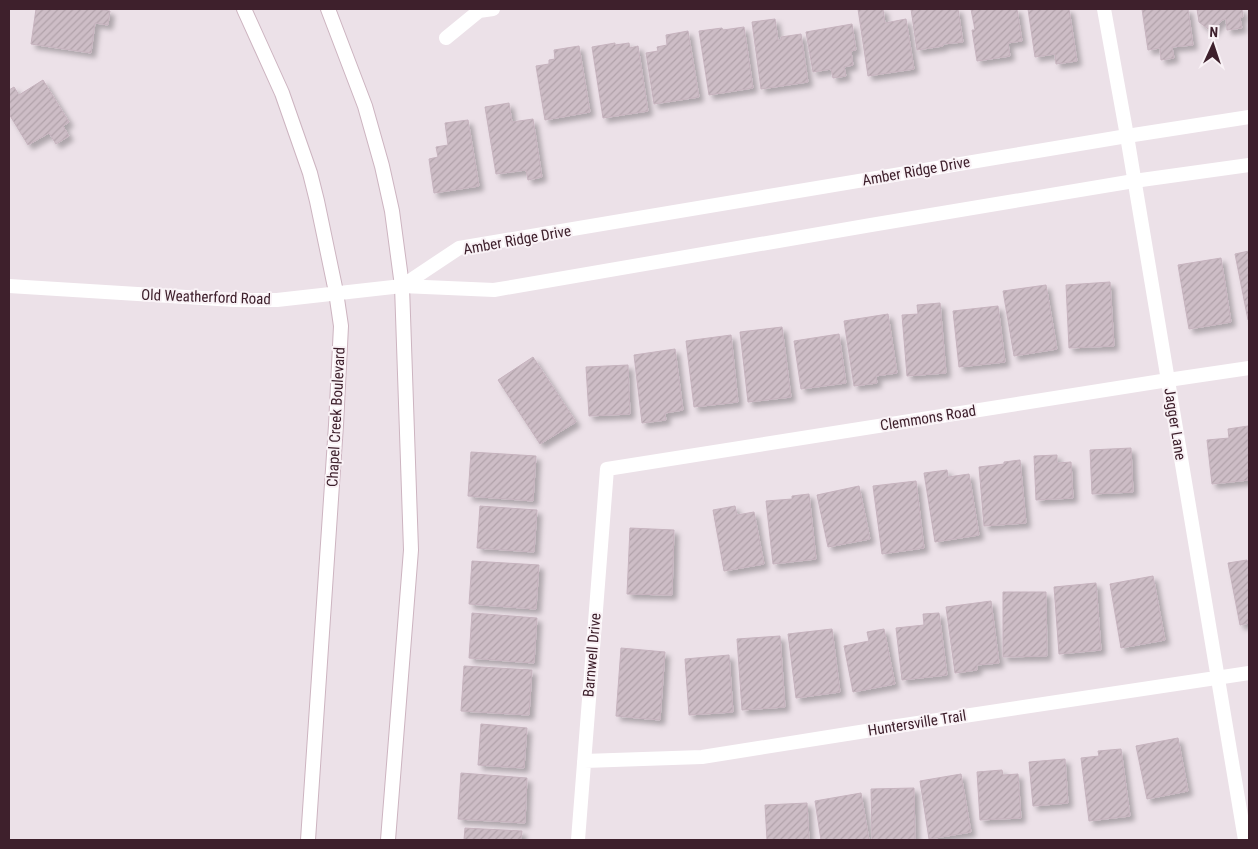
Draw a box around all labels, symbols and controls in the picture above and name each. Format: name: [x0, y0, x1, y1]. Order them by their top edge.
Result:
north arrow: [1188, 20, 1238, 70]
text: N: [1209, 24, 1218, 40]
street label: Amber Ridge Drive: [861, 153, 971, 189]
street label: Amber Ridge Drive: [462, 222, 572, 258]
street label: Old Weatherford Road: [141, 286, 271, 308]
street label: Chapel Creek Boulevard: [323, 347, 349, 487]
street label: Jagger Lane: [1160, 387, 1190, 461]
street label: Clemmons Road: [879, 402, 977, 434]
street label: Barnwell Drive: [579, 612, 605, 698]
street label: Huntersville Trail: [867, 706, 967, 740]

